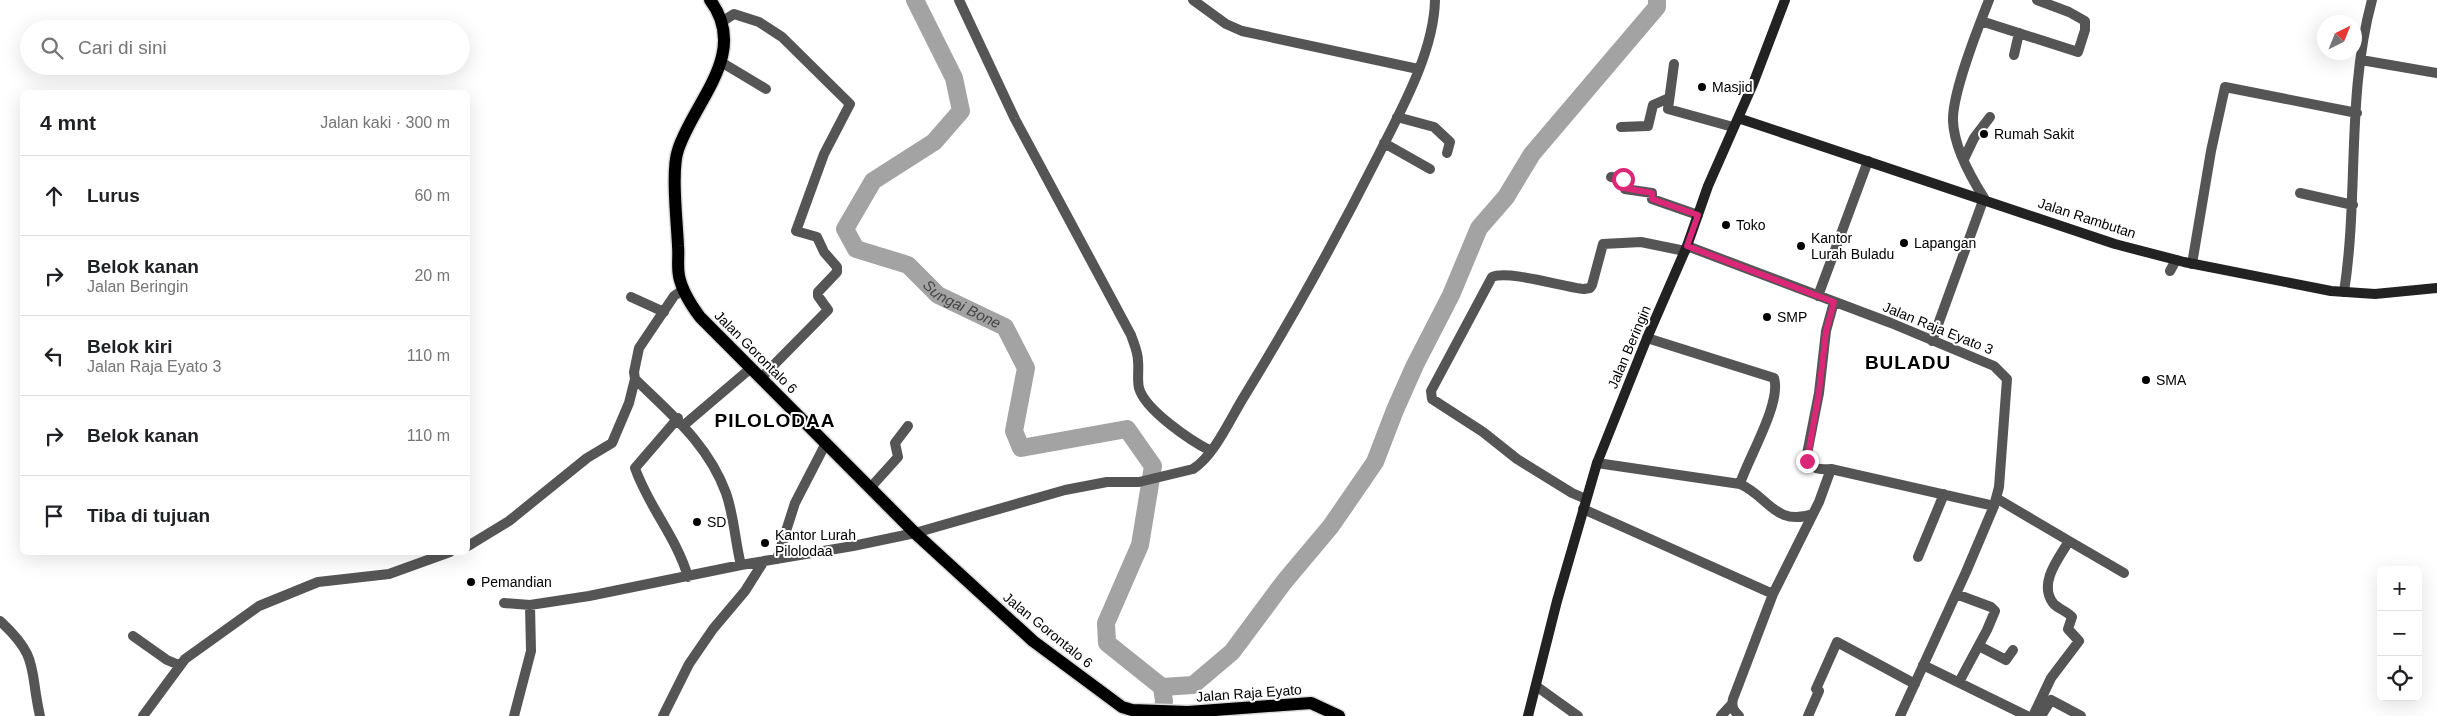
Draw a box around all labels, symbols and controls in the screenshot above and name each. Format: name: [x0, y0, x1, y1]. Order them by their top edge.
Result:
north arrow: [2317, 15, 2362, 60]
search box: [20, 20, 470, 75]
icon: search: [38, 34, 66, 62]
text: Cari di sini: [78, 37, 167, 58]
place label: Masjid: [1712, 79, 1752, 95]
marker: Masjid: [1696, 81, 1708, 93]
text: 4 mnt: [40, 111, 96, 134]
text: Jalan kaki · 300 m: [320, 114, 450, 131]
place label: Rumah Sakit: [1994, 126, 2074, 142]
marker: Rumah Sakit: [1978, 128, 1990, 140]
route start: [1612, 168, 1635, 191]
icon: ahead: [40, 182, 68, 210]
text: Lurus: [87, 185, 140, 206]
text: 60 m: [414, 187, 450, 204]
street label: Jalan Rambutan: [2036, 195, 2138, 241]
place label: Toko: [1736, 217, 1766, 233]
marker: Toko: [1720, 219, 1732, 231]
place label: Kantor Lurah Buladu: [1811, 230, 1894, 262]
place label: Lapangan: [1914, 235, 1976, 251]
marker: Lapangan: [1898, 237, 1910, 249]
marker: Kantor Lurah Buladu: [1795, 240, 1807, 252]
text: Belok kanan: [87, 256, 199, 277]
icon: right: [40, 262, 68, 290]
text: 20 m: [414, 267, 450, 284]
water label: Sungai Bone: [920, 276, 1004, 332]
text: Jalan Beringin: [87, 278, 188, 295]
street label: Jalan Raja Eyato 3: [1881, 299, 1996, 358]
street label: Jalan Beringin: [1604, 303, 1654, 391]
street label: Jalan Gorontalo 6: [711, 307, 801, 397]
place label: SMP: [1777, 309, 1807, 325]
marker: SMP: [1761, 311, 1773, 323]
text: Belok kiri: [87, 336, 173, 357]
icon: left: [40, 342, 68, 370]
text: 110 m: [407, 347, 450, 364]
district label: BULADU: [1865, 352, 1951, 373]
text: Jalan Raja Eyato 3: [87, 358, 221, 375]
place label: SMA: [2156, 372, 2187, 388]
marker: SMA: [2140, 374, 2152, 386]
district label: PILOLODAA: [715, 410, 835, 431]
icon: right: [40, 422, 68, 450]
text: Belok kanan: [87, 425, 199, 446]
text: 110 m: [407, 427, 450, 444]
route end: [1796, 450, 1819, 473]
icon: arrive: [40, 502, 68, 530]
text: Tiba di tujuan: [87, 505, 210, 526]
place label: SD: [707, 514, 726, 530]
marker: SD: [691, 516, 703, 528]
place label: Kantor Lurah Pilolodaa: [775, 527, 856, 559]
marker: Kantor Lurah Pilolodaa: [759, 537, 771, 549]
map controls: [2377, 566, 2422, 701]
button: +: [2377, 566, 2422, 611]
place label: Pemandian: [481, 574, 552, 590]
marker: Pemandian: [465, 576, 477, 588]
street label: Jalan Gorontalo 6: [1000, 589, 1096, 671]
button: −: [2377, 611, 2422, 656]
button: locate: [2377, 656, 2422, 701]
street label: Jalan Raja Eyato: [1196, 681, 1303, 705]

